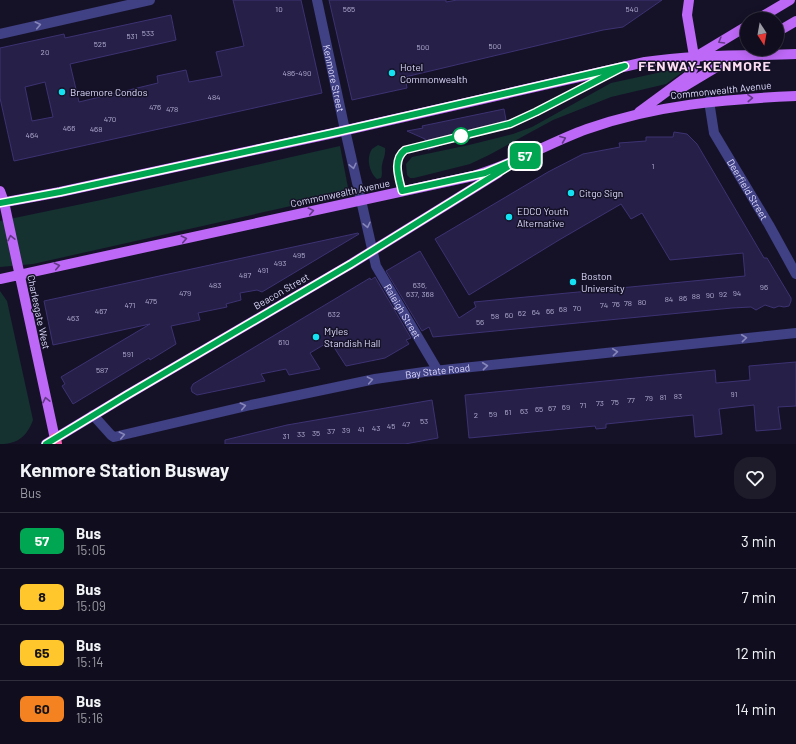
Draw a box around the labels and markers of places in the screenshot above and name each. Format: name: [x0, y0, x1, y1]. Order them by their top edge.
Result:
place label: Hotel Commonwealth: [400, 61, 468, 85]
marker: Hotel Commonwealth: [387, 68, 397, 78]
place label: Braemore Condos: [70, 86, 148, 98]
marker: Braemore Condos: [57, 87, 67, 97]
unlabelled marker: [452, 127, 470, 145]
place label: Citgo Sign: [579, 187, 623, 199]
marker: Citgo Sign: [566, 188, 576, 198]
place label: EDCO Youth Alternative: [517, 205, 568, 229]
marker: EDCO Youth Alternative: [504, 212, 514, 222]
place label: Boston University: [581, 270, 625, 294]
marker: Boston University: [568, 277, 578, 287]
place label: Myles Standish Hall: [324, 325, 380, 349]
marker: Myles Standish Hall: [311, 332, 321, 342]

